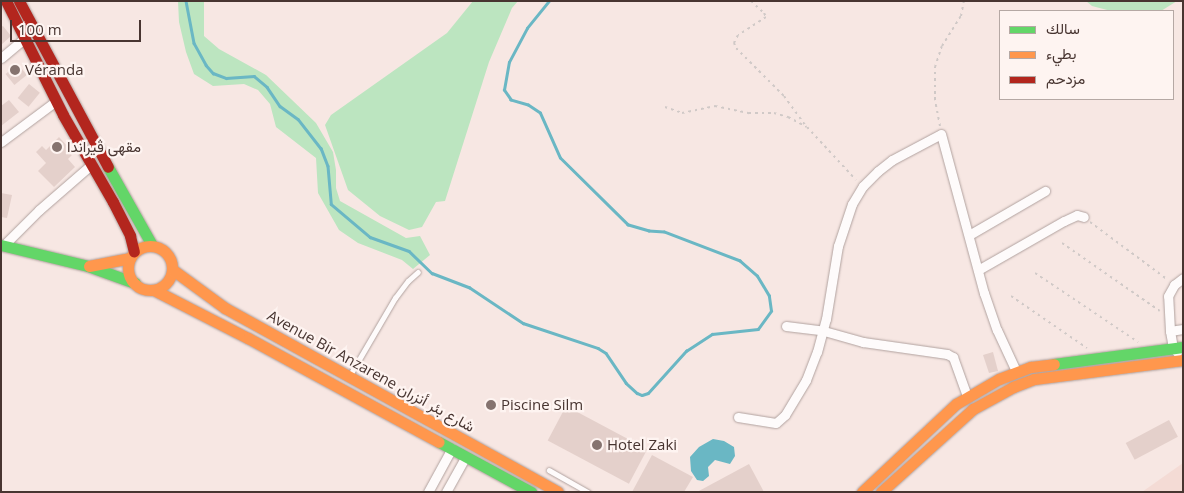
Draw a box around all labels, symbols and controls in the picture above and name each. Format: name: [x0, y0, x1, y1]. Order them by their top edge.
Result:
scale bar: [12, 10, 144, 42]
legend: [999, 10, 1174, 100]
text: سالك: [1046, 18, 1080, 38]
text: 100 m: [18, 19, 62, 39]
text: بطيء: [1046, 43, 1076, 63]
place label: Véranda: [25, 61, 84, 79]
marker: Véranda: [9, 64, 21, 76]
text: مزدحم: [1046, 68, 1085, 88]
place label: مقهى ڤيراندا: [67, 138, 141, 156]
marker: مقهى ڤيراندا: [51, 141, 63, 153]
street label: Avenue Bir Anzarene شارع بئر أنزران: [264, 306, 478, 436]
place label: Piscine Silm: [501, 396, 583, 414]
marker: Piscine Silm: [485, 399, 497, 411]
place label: Hotel Zaki: [607, 436, 677, 454]
marker: Hotel Zaki: [591, 439, 603, 451]

